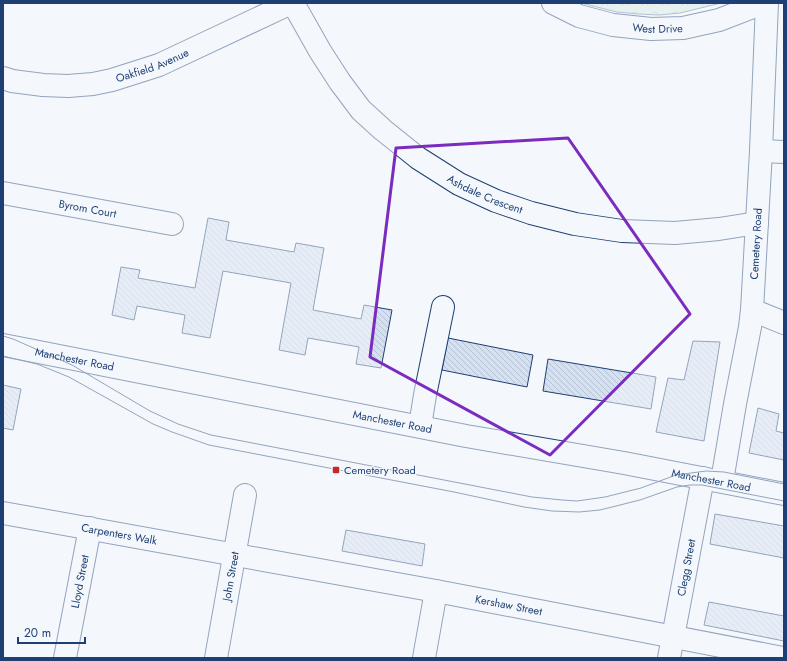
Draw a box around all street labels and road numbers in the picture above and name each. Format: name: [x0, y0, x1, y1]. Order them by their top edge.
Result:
street label: West Drive: [632, 19, 683, 37]
street label: Oakfield Avenue: [114, 44, 192, 86]
street label: Ashdale Crescent: [444, 170, 525, 218]
street label: Byrom Court: [57, 195, 118, 222]
street label: Cemetery Road: [746, 207, 766, 280]
street label: Manchester Road: [34, 343, 116, 375]
street label: Manchester Road: [352, 406, 434, 437]
street label: Manchester Road: [670, 464, 752, 495]
street label: Carpenters Walk: [80, 519, 158, 549]
street label: Clegg Street: [673, 537, 699, 598]
street label: John Street: [218, 550, 243, 604]
street label: Lloyd Street: [67, 553, 93, 609]
street label: Kershaw Street: [474, 591, 544, 619]

